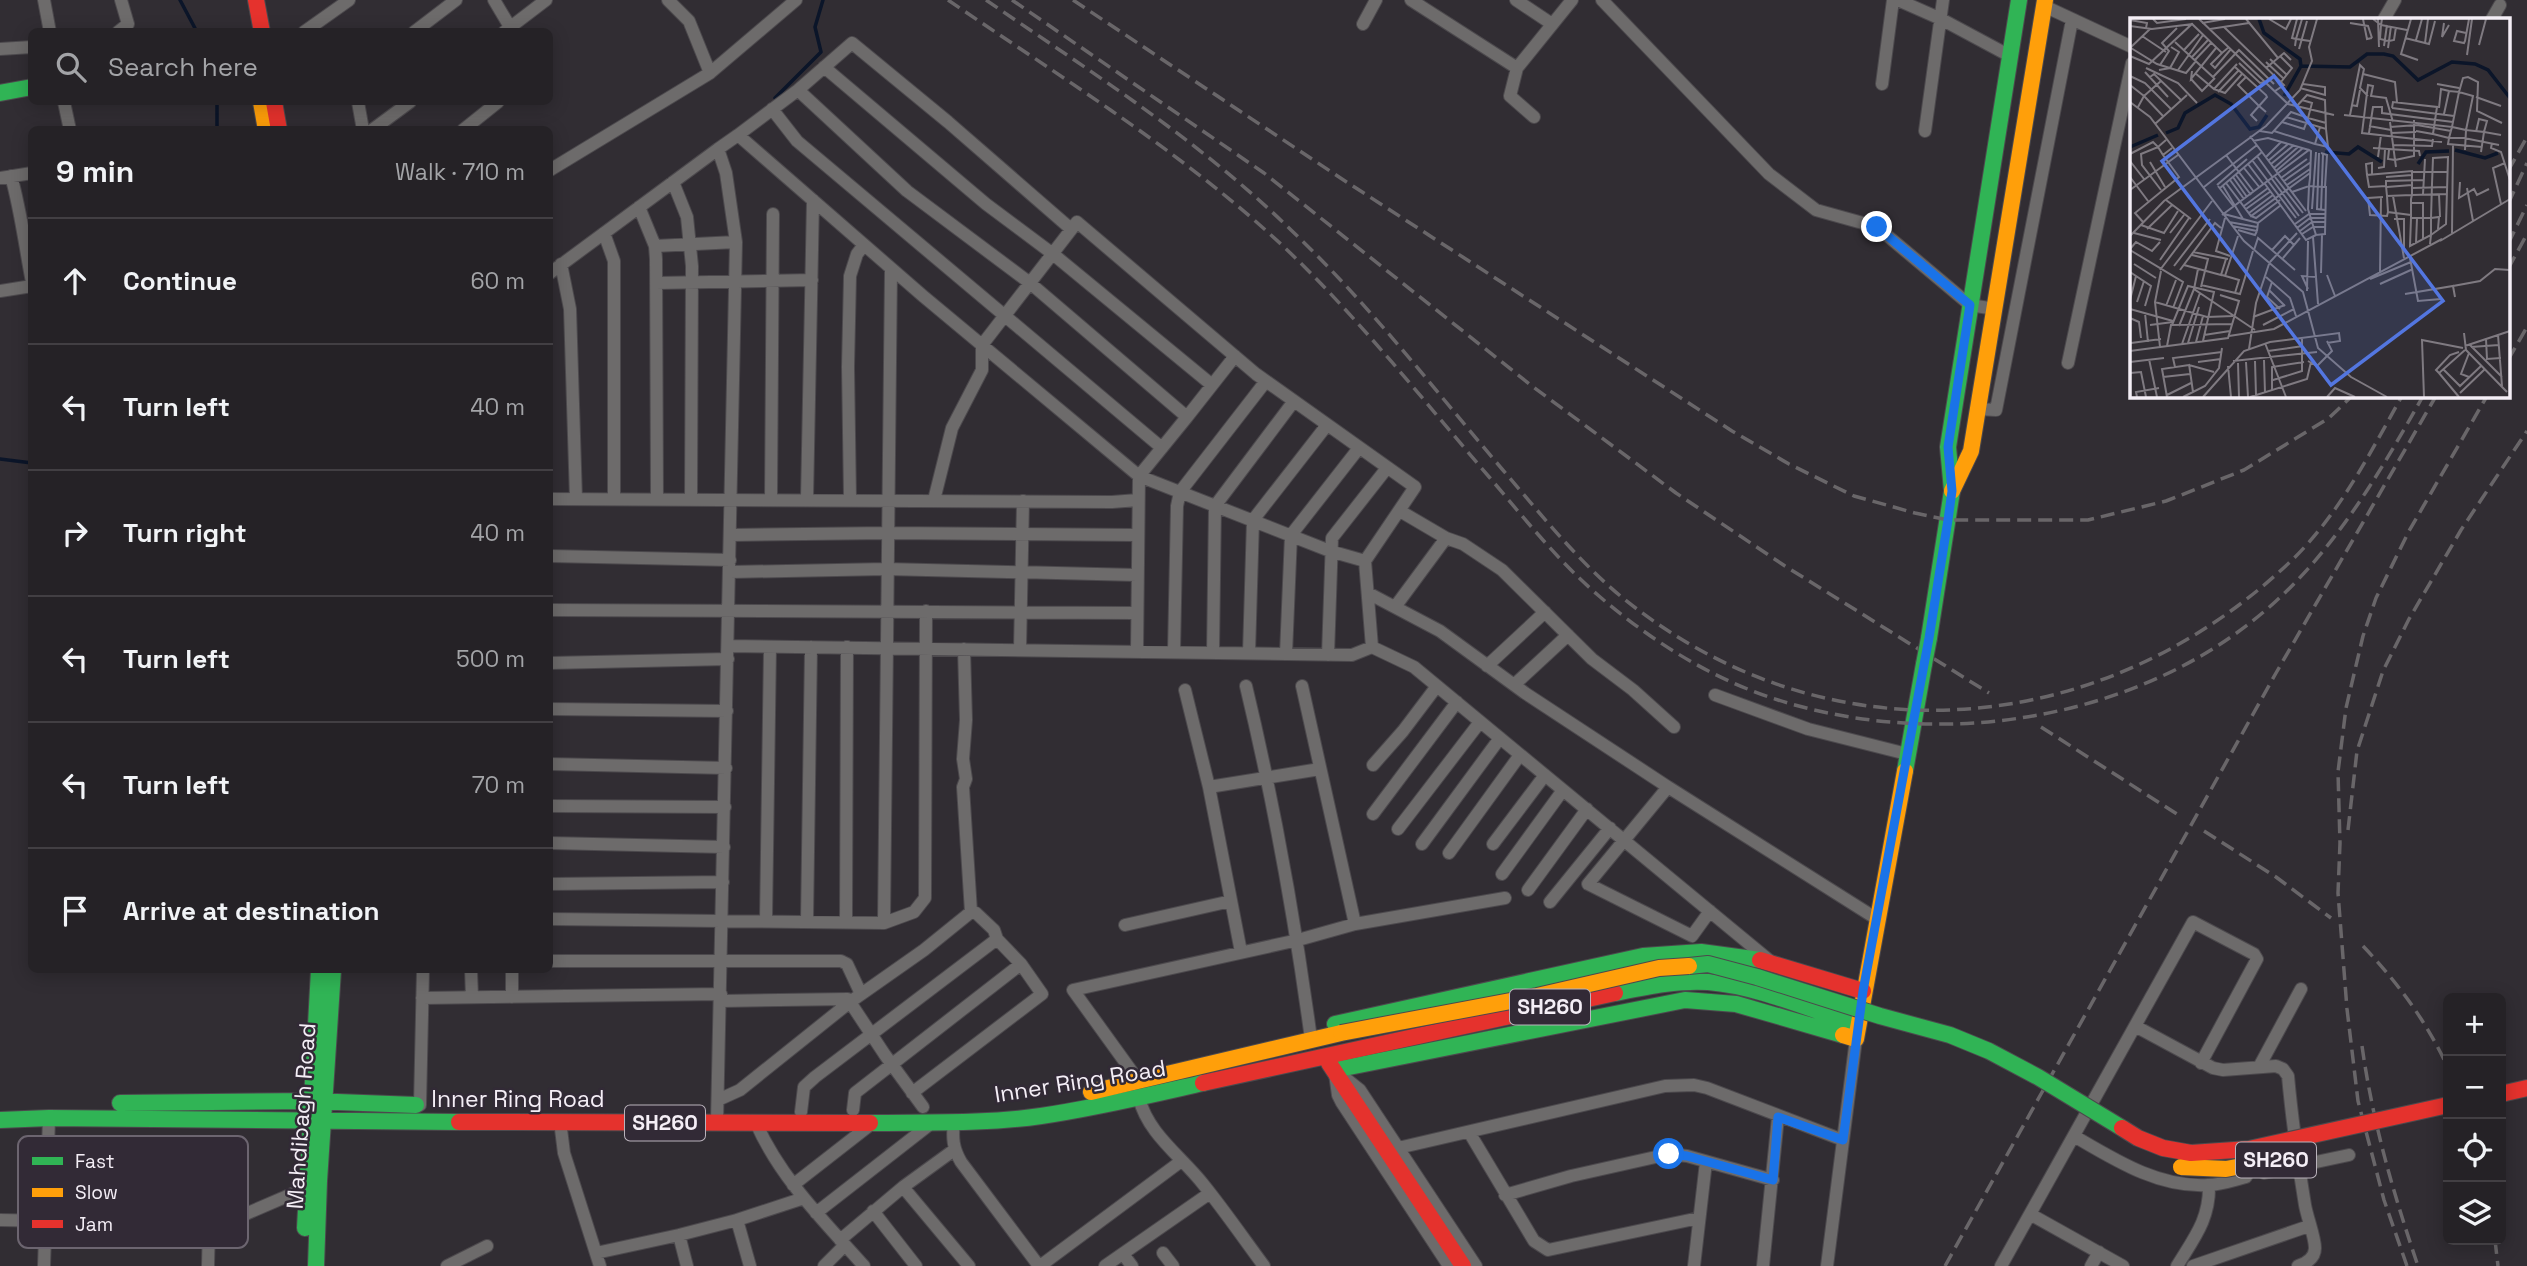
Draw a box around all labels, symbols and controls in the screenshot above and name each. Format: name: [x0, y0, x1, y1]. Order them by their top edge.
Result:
inset map: [2130, 18, 2510, 397]
search box: [28, 28, 553, 105]
icon: search: [52, 48, 90, 86]
text: Search here: [108, 50, 258, 84]
text: 9 min: [56, 152, 134, 191]
text: Walk · 710 m: [395, 157, 525, 187]
route end: [1861, 211, 1892, 242]
icon: ahead: [56, 262, 94, 300]
text: Continue: [123, 264, 237, 298]
text: 60 m: [470, 266, 525, 296]
icon: left: [56, 388, 94, 426]
text: Turn left: [123, 390, 230, 424]
text: 40 m: [470, 392, 525, 422]
icon: right: [56, 514, 94, 552]
text: Turn right: [123, 516, 247, 550]
text: 40 m: [470, 518, 525, 548]
icon: left: [56, 640, 94, 678]
text: Turn left: [123, 642, 230, 676]
text: 500 m: [456, 644, 525, 674]
icon: left: [56, 766, 94, 804]
text: Turn left: [123, 768, 230, 802]
text: 70 m: [472, 770, 525, 800]
icon: arrive: [56, 892, 94, 930]
text: Arrive at destination: [123, 894, 380, 928]
road number: SH260: [1510, 990, 1590, 1024]
map controls: [2443, 993, 2506, 1245]
button: +: [2443, 993, 2506, 1056]
street label: Mahdibagh Road: [280, 1022, 322, 1210]
street label: Inner Ring Road: [992, 1053, 1168, 1109]
button: −: [2443, 1056, 2506, 1119]
street label: Inner Ring Road: [431, 1084, 605, 1114]
road number: SH260: [625, 1106, 705, 1140]
button: locate: [2443, 1119, 2506, 1182]
legend: [18, 1136, 248, 1248]
route start: [1653, 1138, 1684, 1169]
road number: SH260: [2236, 1142, 2316, 1178]
text: Fast: [75, 1149, 115, 1174]
text: Slow: [75, 1180, 118, 1205]
button: layers: [2443, 1182, 2506, 1245]
text: Jam: [75, 1212, 113, 1237]

